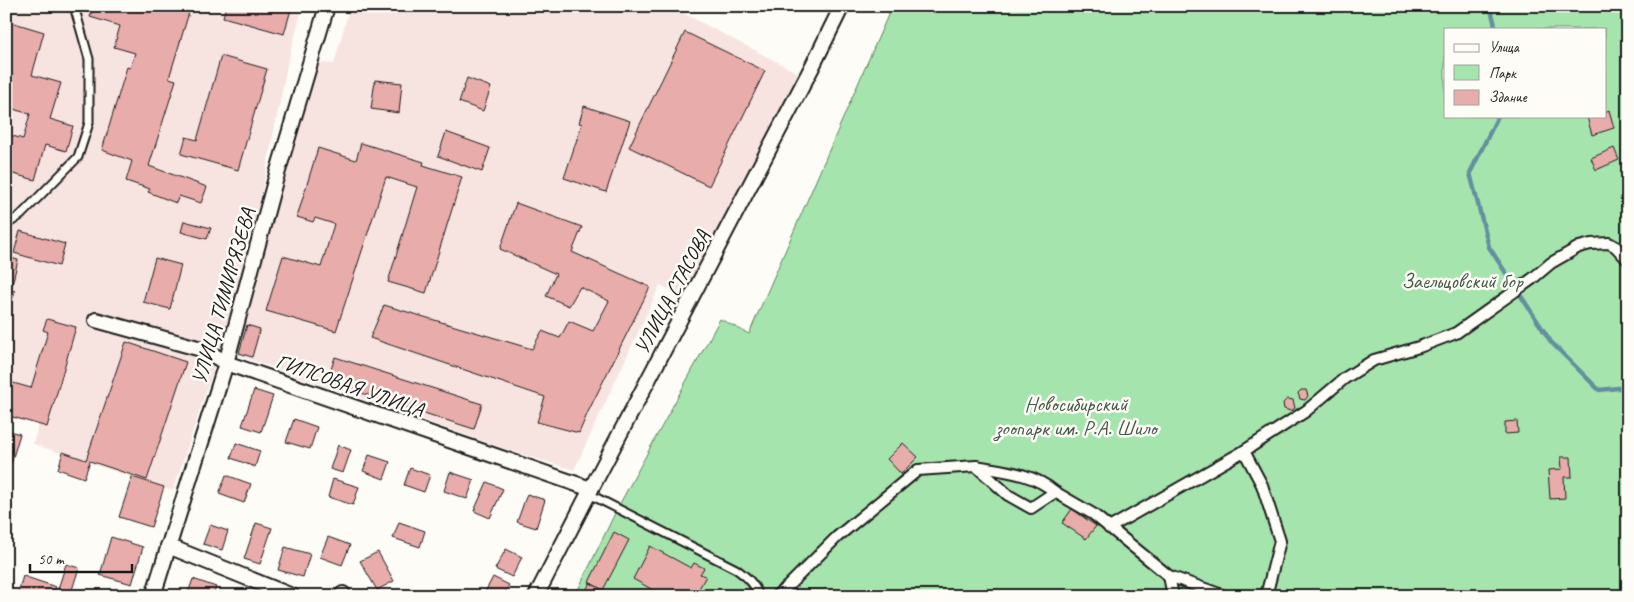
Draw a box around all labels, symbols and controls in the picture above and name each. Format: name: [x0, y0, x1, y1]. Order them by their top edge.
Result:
legend: [1444, 28, 1606, 118]
text: Улица: [1489, 38, 1520, 57]
text: Парк: [1489, 64, 1517, 83]
text: Здание: [1489, 88, 1528, 107]
street label: УЛИЦА ТИМИРЯЗЕВА: [185, 205, 261, 387]
street label: УЛИЦА СТАСОВА: [628, 225, 716, 358]
park label: Заельцовский бор: [1401, 268, 1524, 294]
street label: ГИПСОВАЯ УЛИЦА: [273, 348, 428, 423]
park label: Новосибирский зоопарк им. Р.А. Шило: [992, 391, 1159, 442]
scale bar: [30, 542, 132, 574]
text: 50 m: [38, 550, 65, 569]

